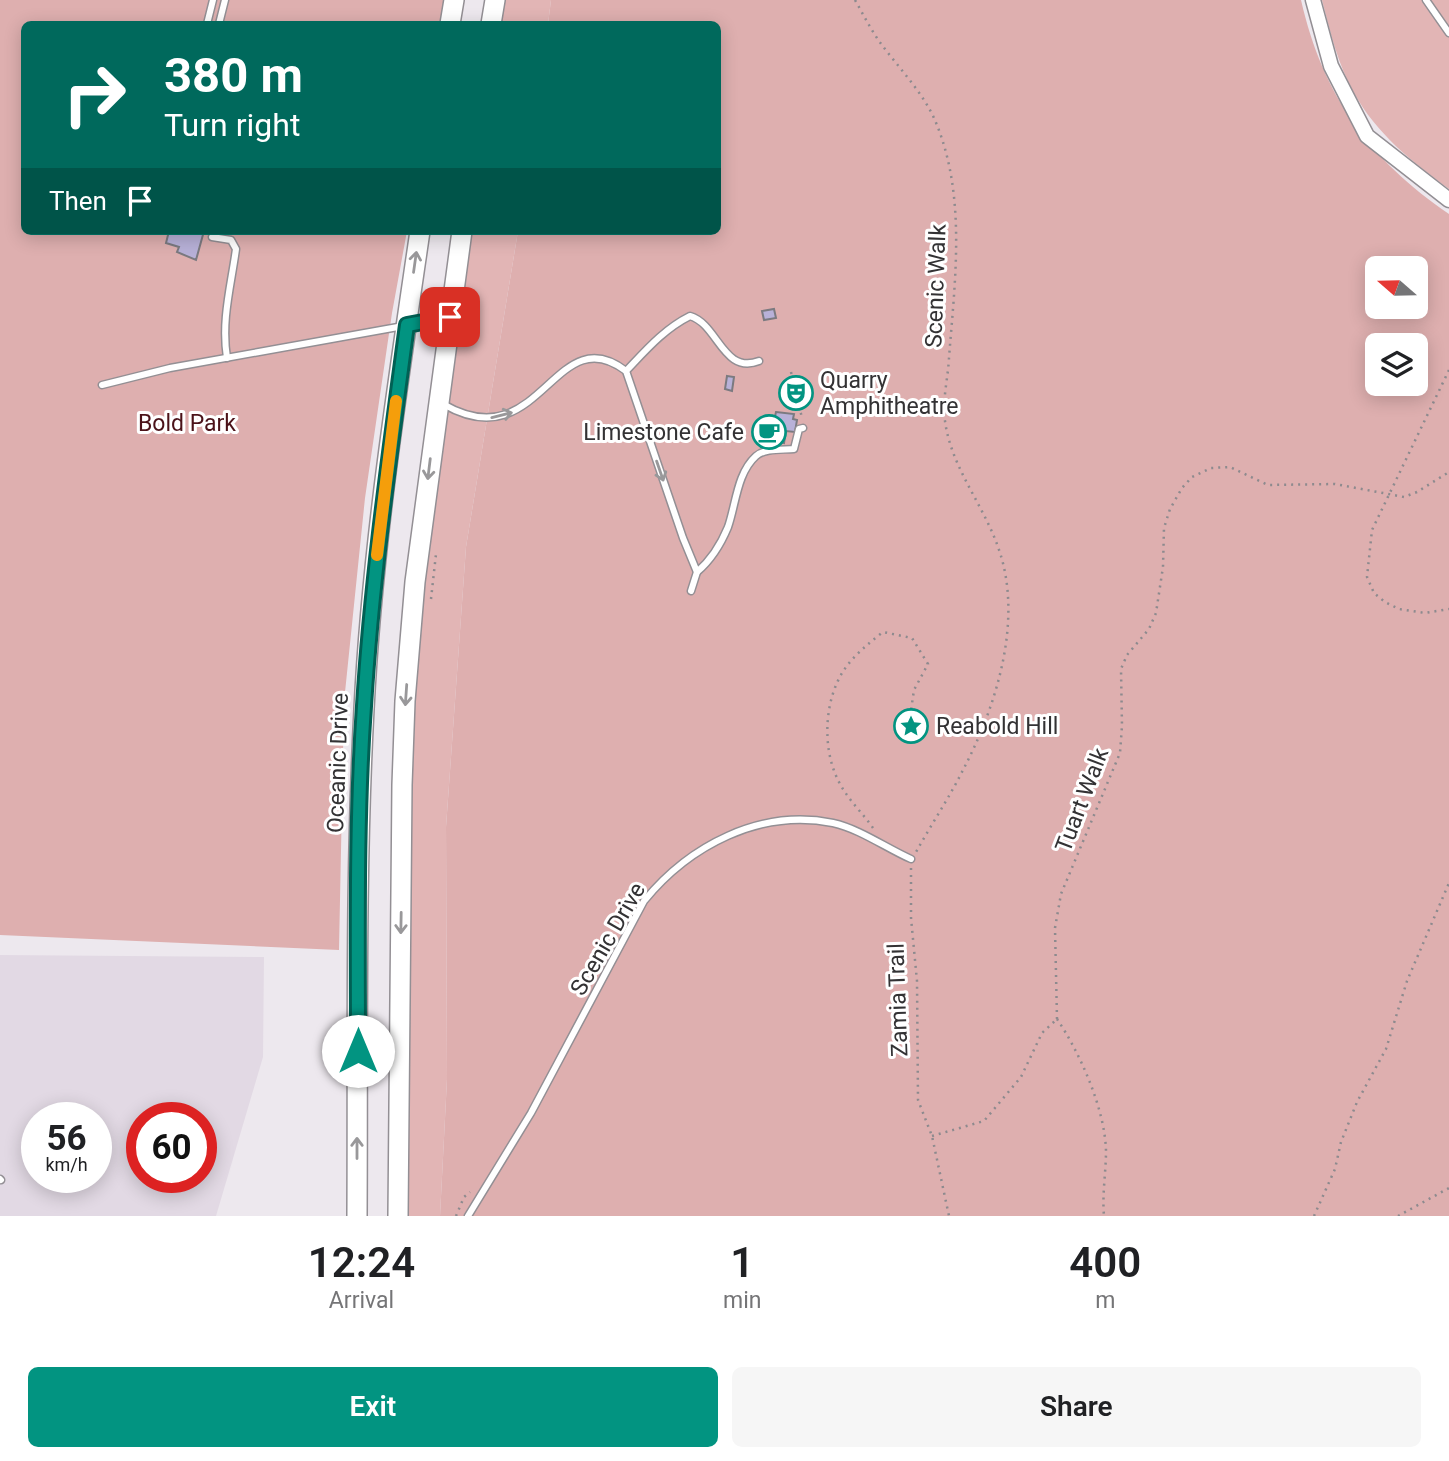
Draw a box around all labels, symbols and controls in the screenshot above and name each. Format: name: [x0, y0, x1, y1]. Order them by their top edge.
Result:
text: 380 m: [164, 47, 303, 104]
icon: right: [49, 49, 140, 140]
text: Turn right: [164, 106, 300, 144]
icon: arrive: [121, 182, 159, 220]
text: Then: [49, 186, 107, 216]
street label: Scenic Walk: [920, 223, 952, 348]
one-way arrow: [409, 251, 422, 274]
north arrow: [1365, 256, 1428, 318]
map controls: [1365, 256, 1428, 396]
pin: [420, 287, 480, 347]
icon: arrive: [431, 298, 469, 336]
button: layers: [1365, 333, 1428, 396]
place label: Quarry Amphitheatre: [820, 367, 959, 420]
theatre icon: Quarry Amphitheatre: [777, 374, 815, 412]
one-way arrow: [491, 408, 513, 421]
park label: Bold Park: [138, 410, 236, 437]
cafe icon: Limestone Cafe: [750, 413, 788, 451]
place label: Limestone Cafe: [583, 419, 744, 446]
one-way arrow: [423, 457, 436, 480]
one-way arrow: [655, 459, 667, 481]
one-way arrow: [399, 684, 412, 706]
street label: Oceanic Drive: [322, 692, 354, 834]
place icon: Reabold Hill: [892, 707, 930, 745]
place label: Reabold Hill: [936, 713, 1058, 740]
street label: Tuart Walk: [1050, 744, 1114, 856]
street label: Scenic Drive: [565, 878, 651, 1000]
one-way arrow: [394, 911, 407, 934]
street label: Zamia Trail: [883, 943, 913, 1057]
position arrow: [321, 1014, 395, 1088]
speed limit sign: 60: [126, 1102, 217, 1193]
text: 56: [46, 1118, 87, 1159]
one-way arrow: [350, 1137, 364, 1160]
text: km/h: [45, 1154, 88, 1175]
text: 12:24: [308, 1238, 415, 1287]
text: 1: [730, 1238, 754, 1287]
text: 400: [1069, 1238, 1141, 1287]
text: Arrival: [329, 1287, 394, 1314]
text: min: [723, 1287, 761, 1314]
text: m: [1095, 1287, 1115, 1314]
button: Exit: [28, 1367, 718, 1447]
button: Share: [732, 1367, 1421, 1447]

